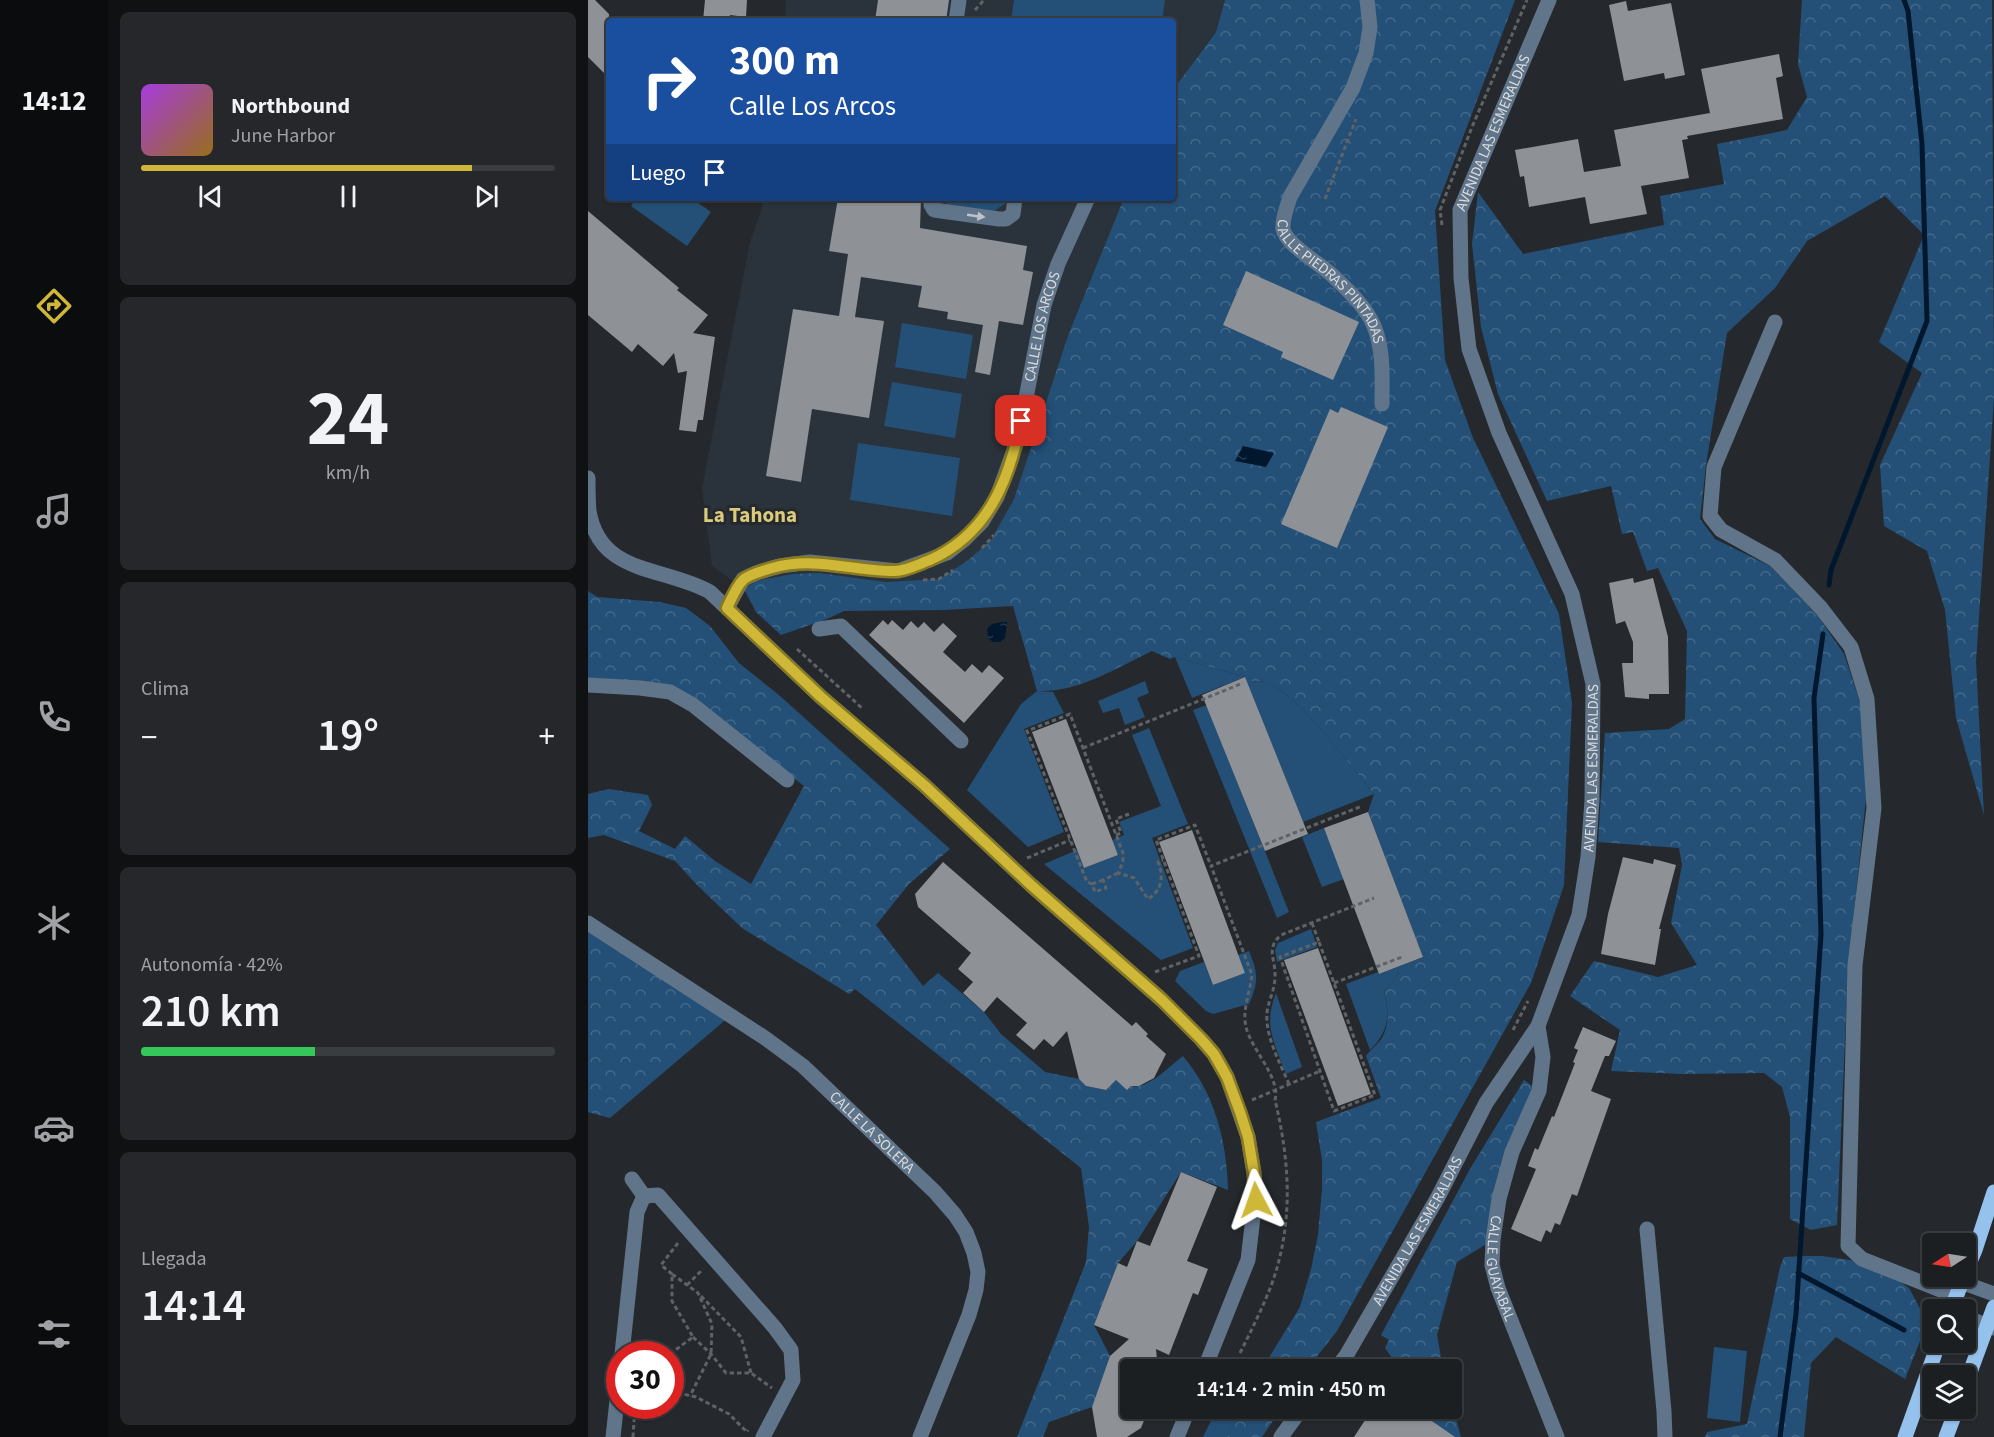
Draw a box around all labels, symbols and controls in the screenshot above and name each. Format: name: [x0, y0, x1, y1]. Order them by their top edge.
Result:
text: 300 m: [729, 31, 840, 91]
icon: right: [630, 42, 708, 120]
street label: AVENIDA LAS ESMERALDAS: [1451, 51, 1536, 214]
text: 14:12: [21, 82, 87, 121]
text: Calle Los Arcos: [729, 87, 896, 126]
text: Northbound: [231, 90, 350, 122]
text: June Harbor: [231, 122, 335, 150]
icon: arrive: [698, 156, 731, 189]
text: Luego: [630, 157, 686, 189]
icon: previous: [194, 180, 227, 213]
icon: pause: [332, 180, 365, 213]
icon: next: [470, 180, 503, 213]
one-way arrow: [966, 211, 985, 220]
street label: CALLE PIEDRAS PINTADAS: [1272, 218, 1389, 346]
street label: CALLE LOS ARCOS: [1019, 269, 1066, 384]
icon: directions: [33, 285, 75, 327]
text: 24: [307, 364, 389, 475]
pin: [995, 395, 1046, 446]
icon: arrive: [1004, 404, 1037, 437]
text: km/h: [326, 459, 370, 487]
icon: music: [33, 490, 75, 532]
district label: La Tahona: [703, 500, 797, 530]
text: Clima: [141, 675, 189, 703]
street label: AVENIDA LAS ESMERALDAS: [1578, 684, 1604, 853]
icon: phone: [33, 696, 75, 738]
text: 19°: [317, 704, 379, 768]
text: −: [141, 714, 157, 761]
text: +: [539, 714, 555, 761]
icon: climate: [33, 902, 75, 944]
text: Autonomía · 42%: [141, 951, 283, 979]
text: 210 km: [141, 980, 281, 1044]
street label: CALLE LA SOLERA: [825, 1087, 920, 1179]
icon: car: [33, 1107, 75, 1149]
street label: AVENIDA LAS ESMERALDAS: [1367, 1153, 1468, 1309]
position arrow: [1224, 1168, 1288, 1232]
street label: CALLE GUAYABAL: [1481, 1214, 1520, 1324]
north arrow: [1922, 1233, 1976, 1287]
map controls: [1922, 1233, 1976, 1419]
text: Llegada: [141, 1245, 207, 1273]
text: 14:14: [141, 1274, 246, 1338]
button: search: [1922, 1299, 1976, 1353]
icon: filters: [33, 1313, 75, 1355]
speed limit sign: 30: [606, 1341, 684, 1419]
button: layers: [1922, 1365, 1976, 1419]
text: 14:14 · 2 min · 450 m: [1196, 1373, 1386, 1405]

